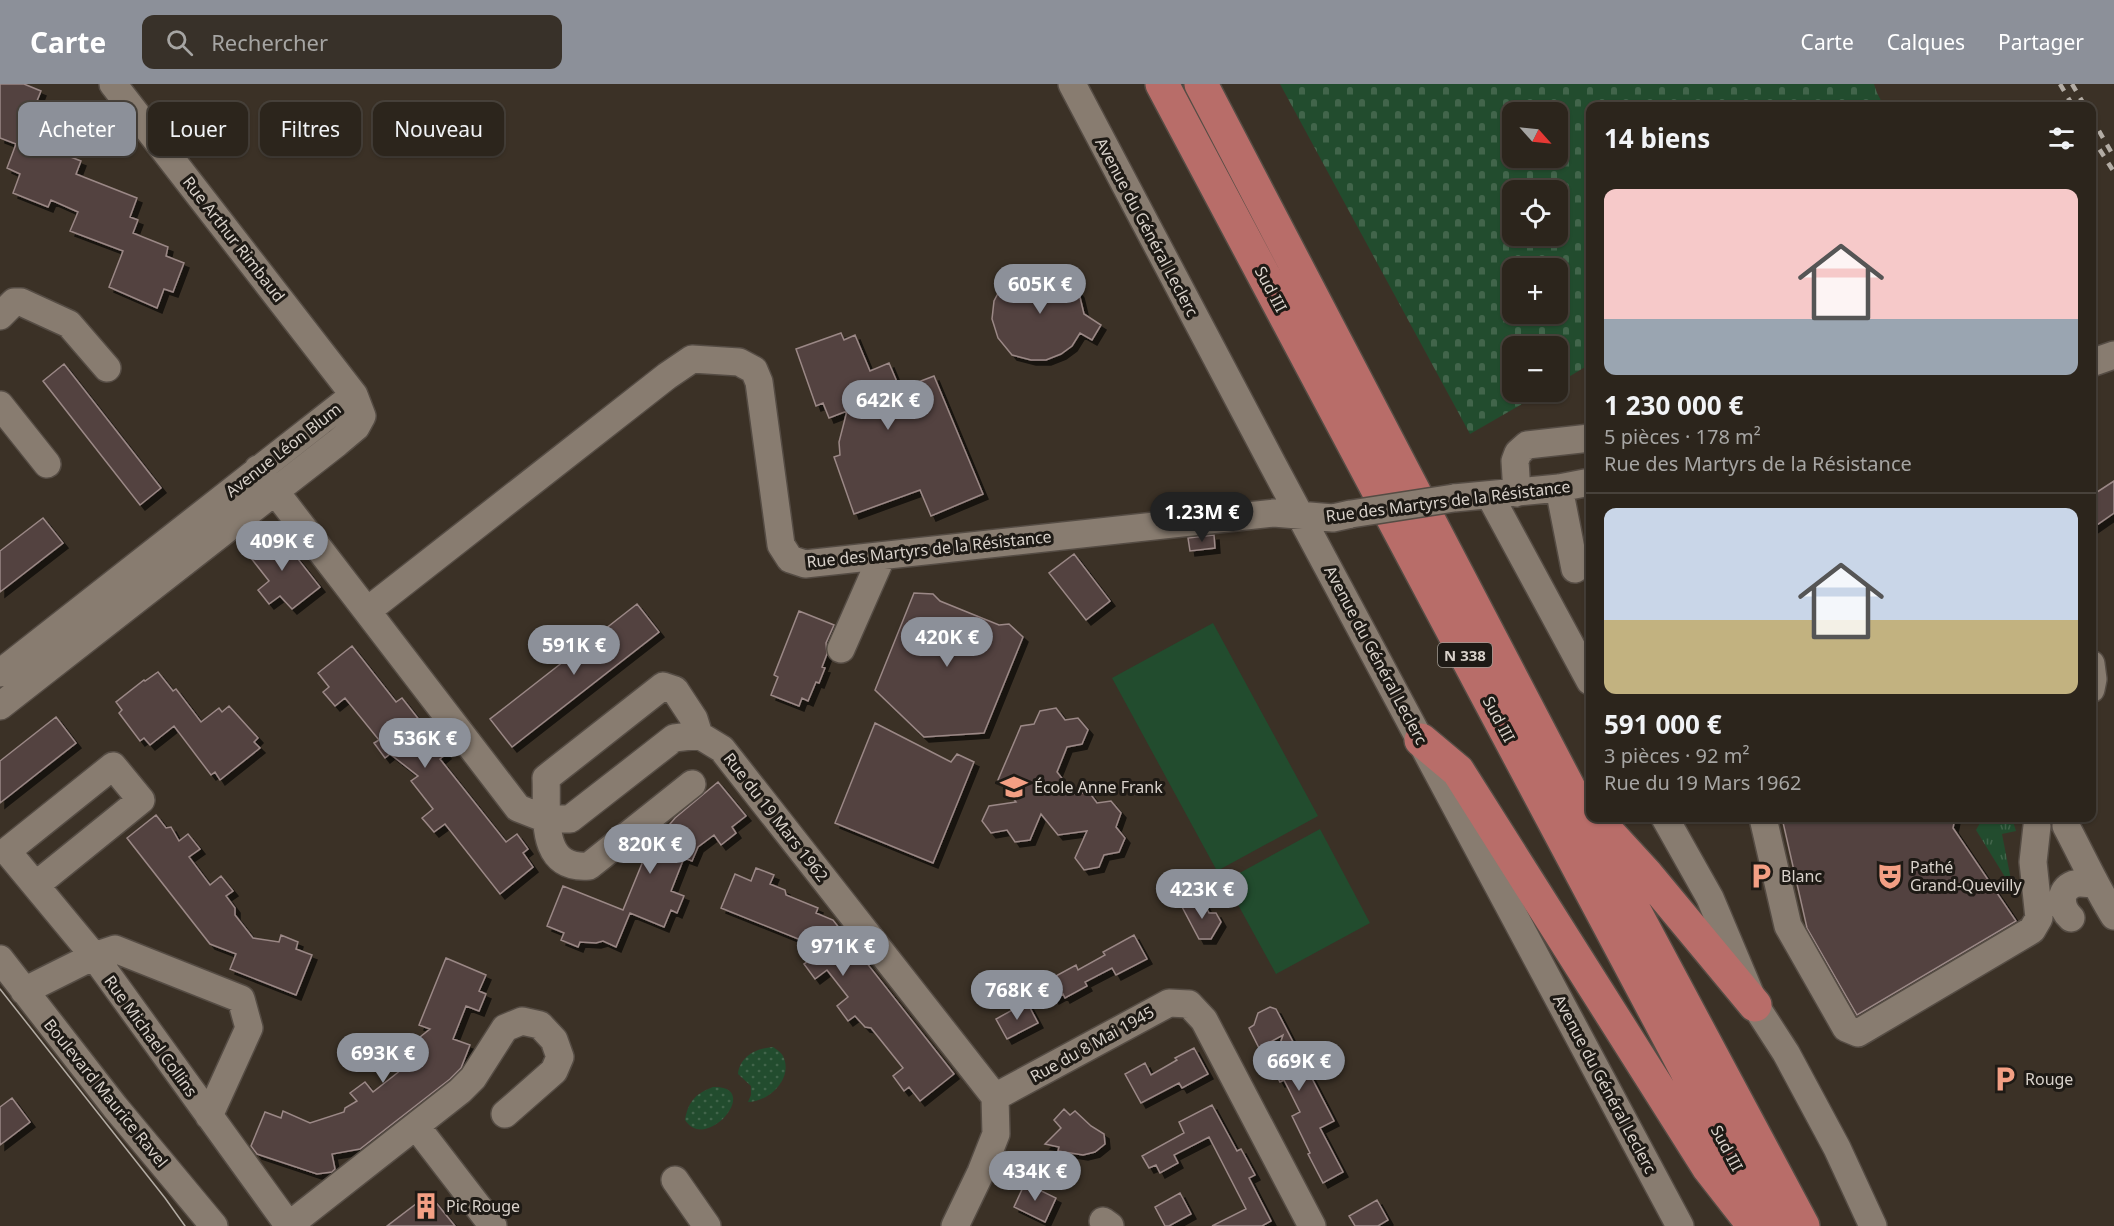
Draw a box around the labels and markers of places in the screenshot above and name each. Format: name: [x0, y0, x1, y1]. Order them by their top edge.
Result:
pin: 605K €: [991, 264, 1089, 315]
pin: 642K €: [839, 380, 937, 431]
pin: 1.23M €: [1147, 492, 1257, 543]
pin: 409K €: [233, 521, 331, 572]
pin: 420K €: [898, 617, 996, 668]
pin: 591K €: [525, 625, 623, 676]
pin: 536K €: [376, 718, 474, 769]
school or university icon: École Anne Frank: [999, 772, 1029, 802]
place label: École Anne Frank: [1034, 776, 1163, 798]
pin: 820K €: [601, 824, 699, 875]
place label: Pathé Grand-Quevilly: [1910, 856, 2022, 896]
parking icon: Blanc: [1746, 861, 1776, 891]
theatre icon: Pathé Grand-Quevilly: [1875, 861, 1905, 891]
place label: Blanc: [1781, 865, 1822, 887]
pin: 423K €: [1153, 869, 1251, 920]
pin: 971K €: [794, 926, 892, 977]
pin: 768K €: [968, 970, 1066, 1021]
pin: 693K €: [334, 1033, 432, 1084]
pin: 669K €: [1250, 1041, 1348, 1092]
parking icon: Rouge: [1990, 1064, 2020, 1094]
place label: Rouge: [2025, 1068, 2073, 1090]
pin: 434K €: [986, 1151, 1084, 1202]
building icon: Pic Rouge: [411, 1191, 441, 1221]
place label: Pic Rouge: [446, 1195, 520, 1217]

